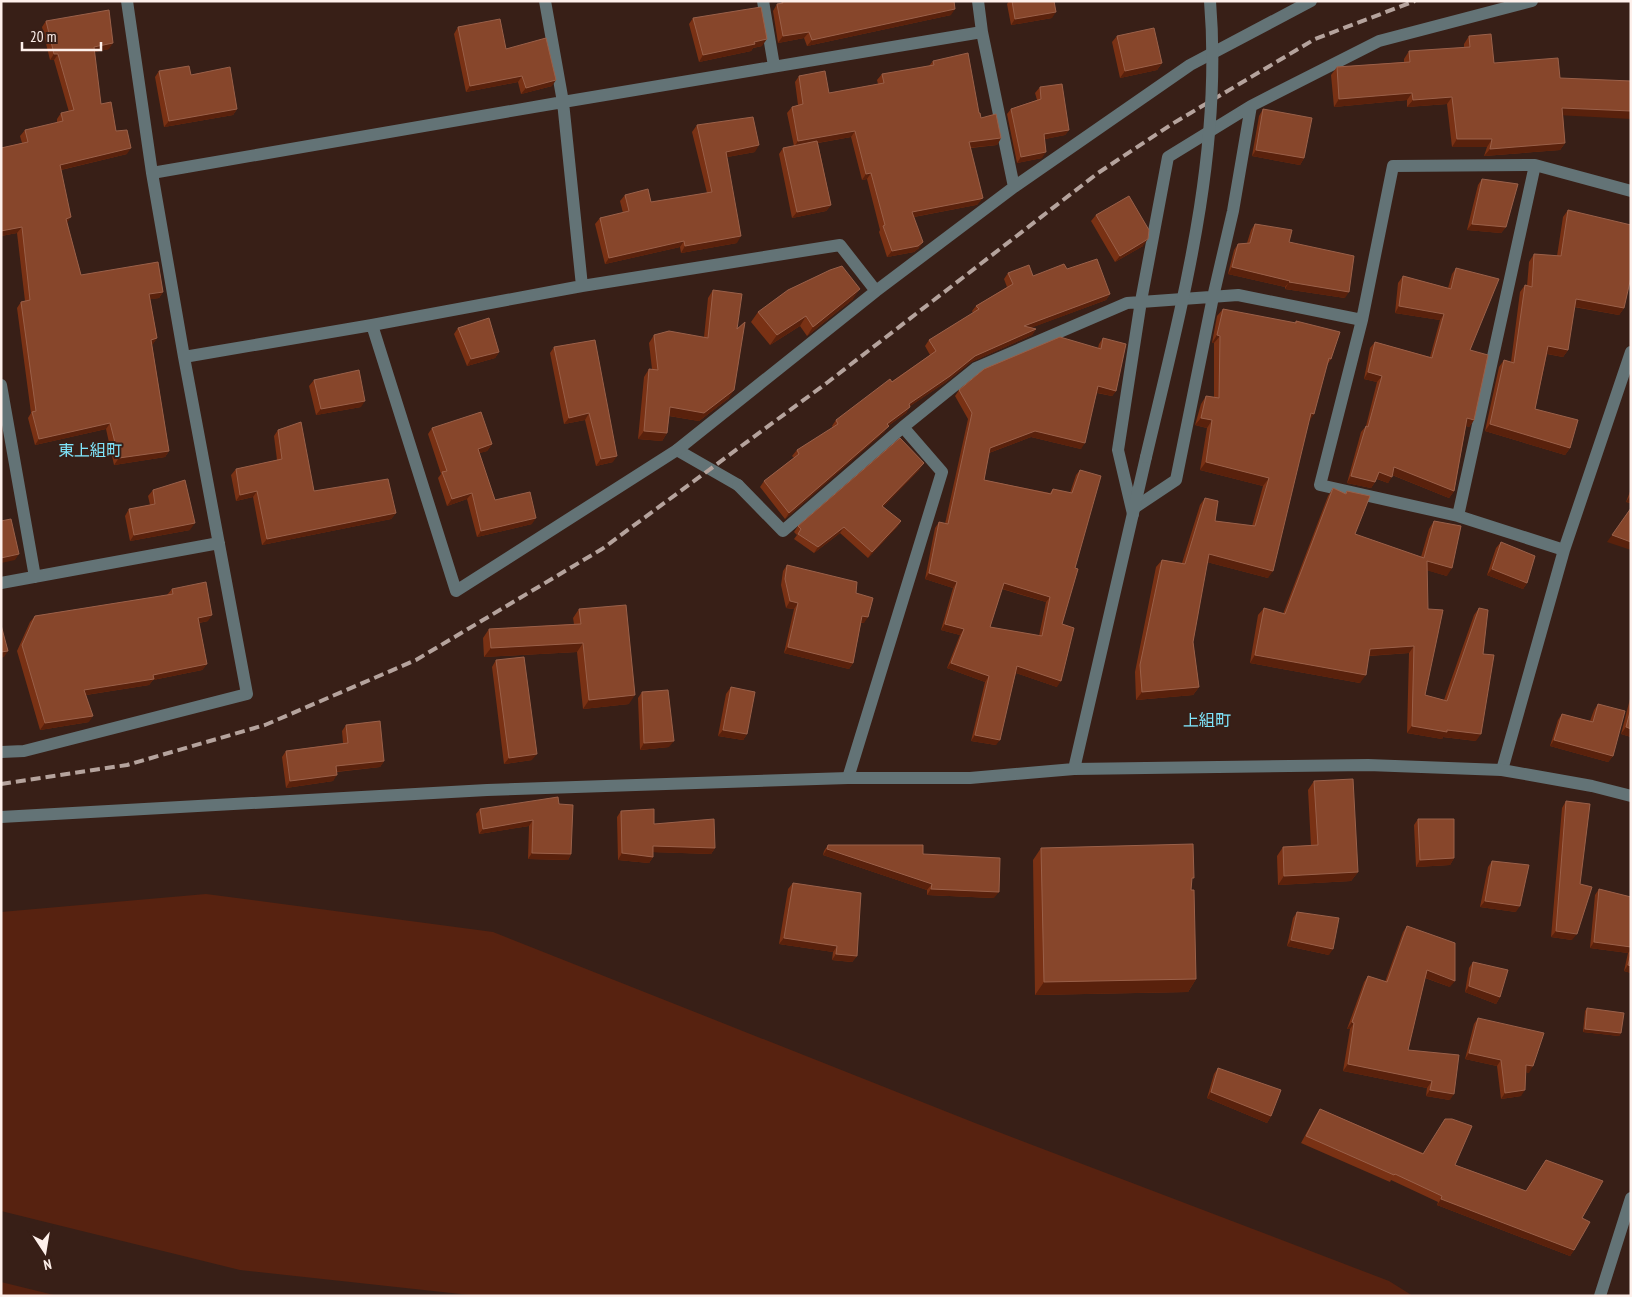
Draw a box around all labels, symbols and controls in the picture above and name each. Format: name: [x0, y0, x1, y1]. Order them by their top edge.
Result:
scale bar: [22, 20, 101, 52]
text: 20 m: [30, 27, 56, 46]
district label: 東上組町: [58, 440, 122, 460]
district label: 上組町: [1183, 710, 1231, 730]
north arrow: [20, 1227, 70, 1277]
text: N: [42, 1255, 53, 1274]

